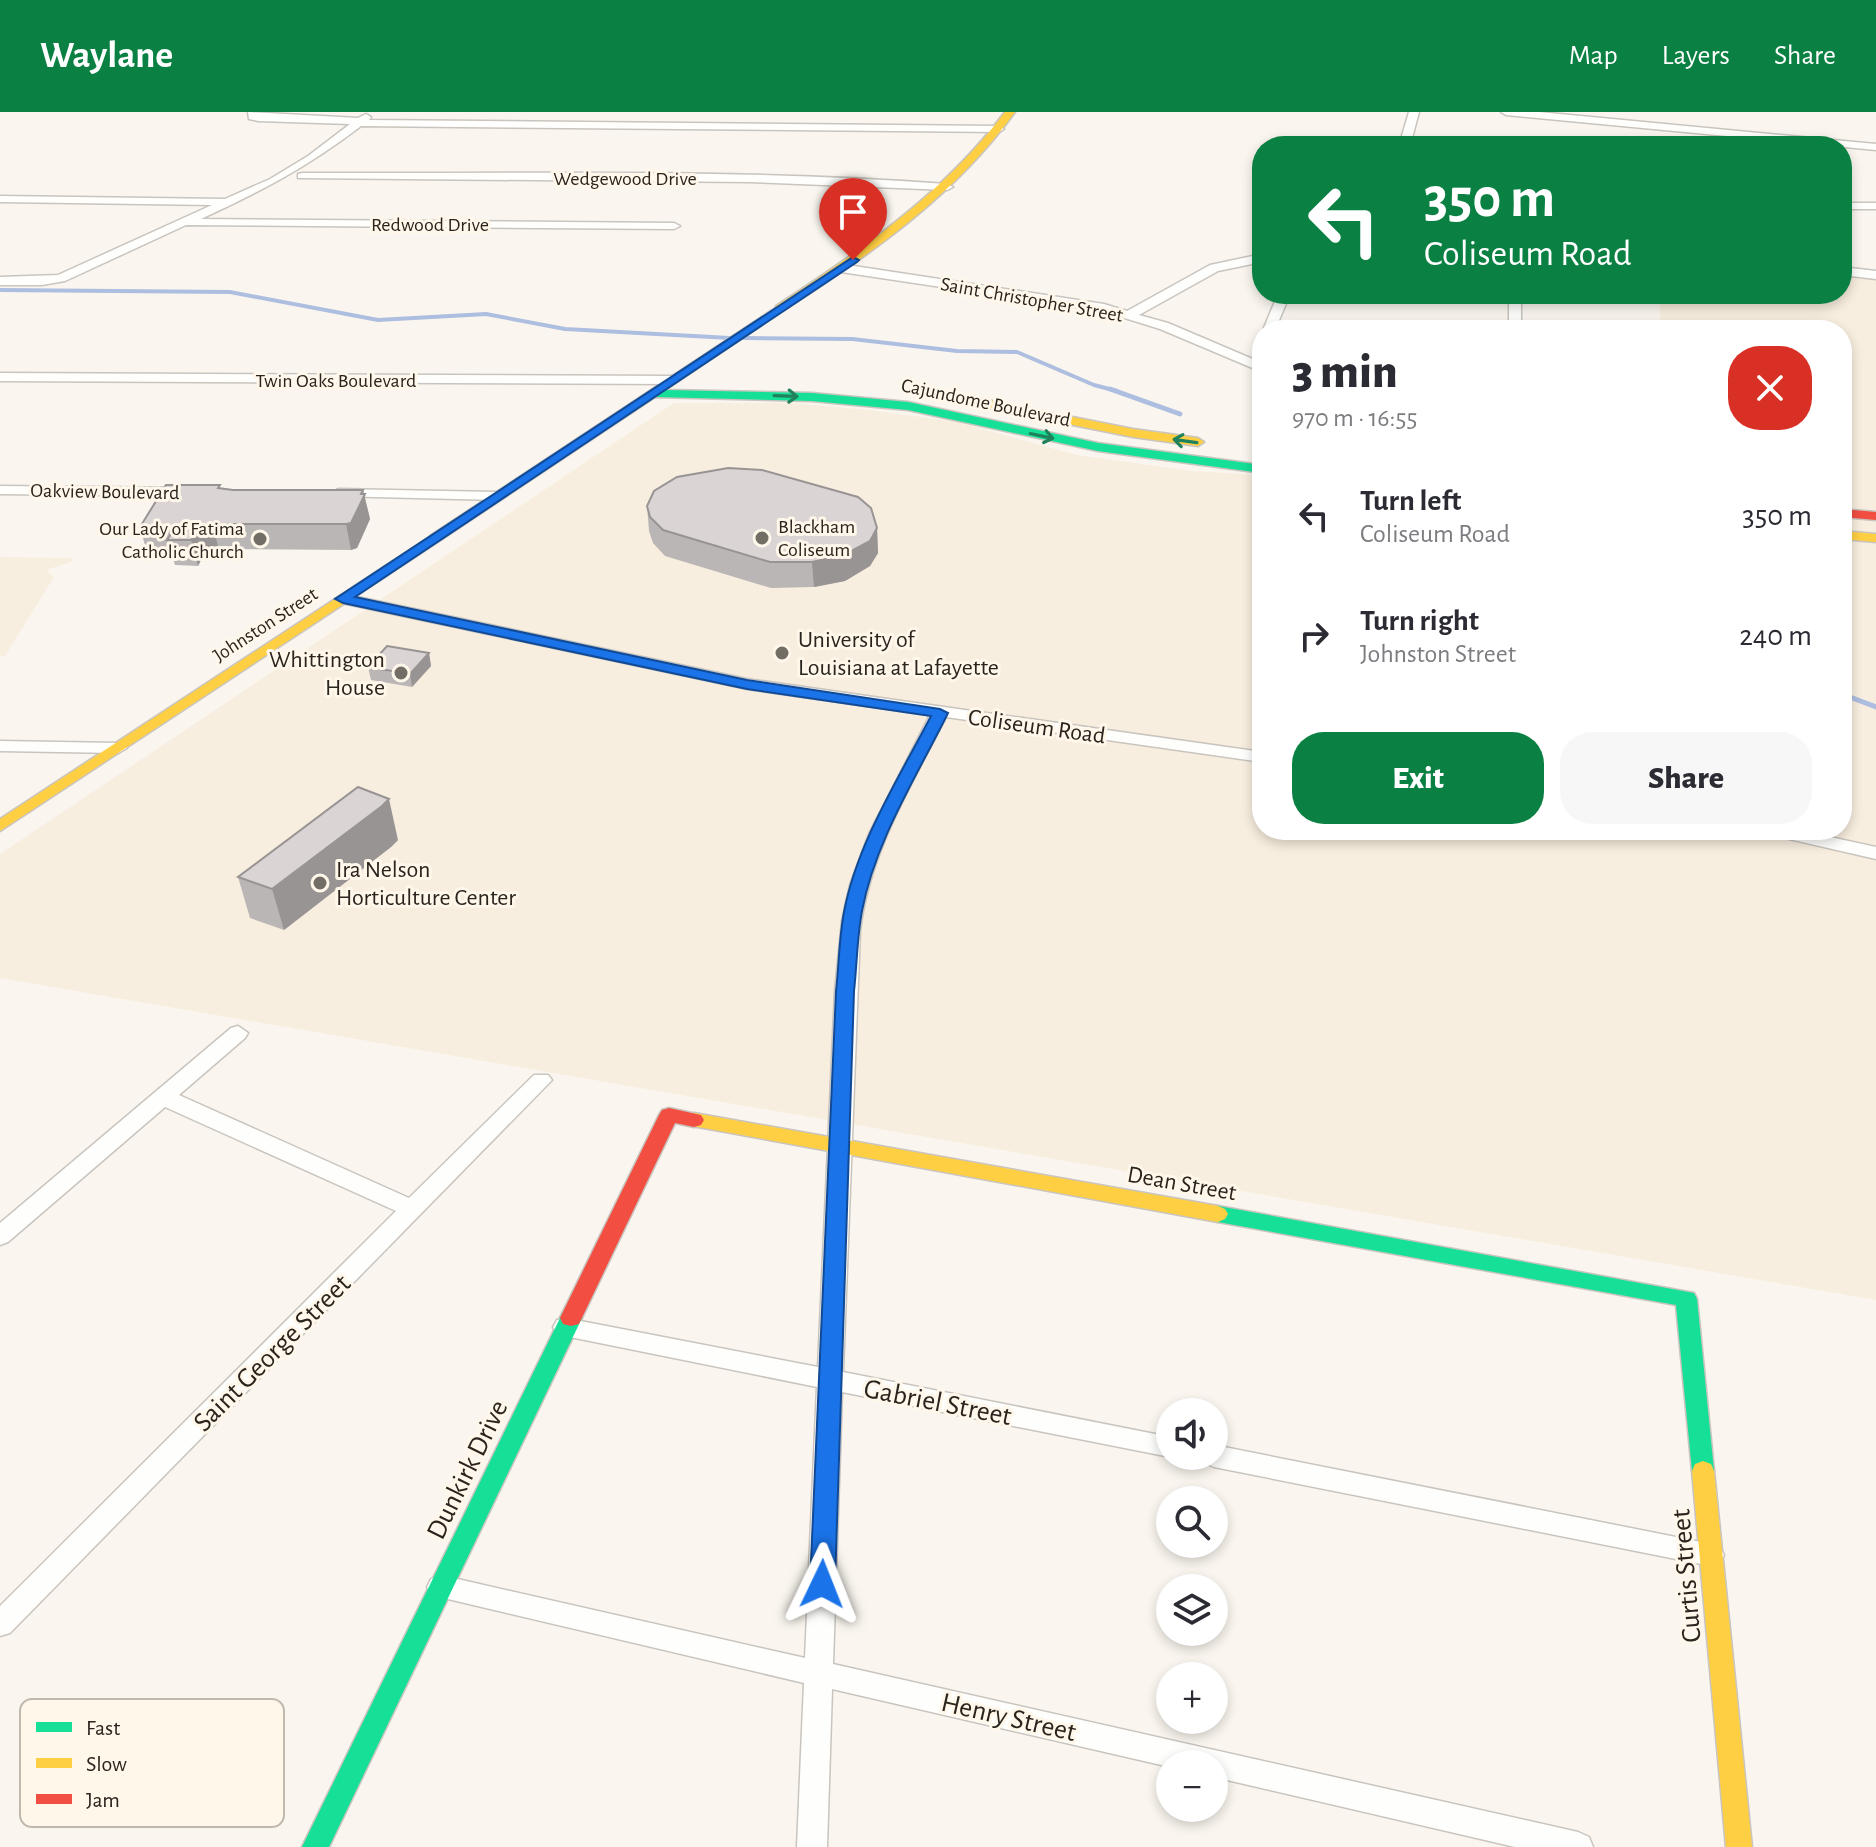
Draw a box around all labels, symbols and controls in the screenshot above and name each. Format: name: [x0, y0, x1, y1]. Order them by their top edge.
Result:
text: Waylane: [40, 37, 173, 75]
text: Map: [1569, 42, 1618, 70]
text: Layers: [1662, 42, 1730, 70]
text: Share: [1774, 42, 1836, 70]
icon: left: [1292, 168, 1396, 272]
street label: Wedgewood Drive: [553, 169, 697, 189]
text: 350 m: [1424, 171, 1555, 227]
pin: [819, 178, 887, 260]
icon: arrive: [831, 190, 875, 234]
street label: Redwood Drive: [371, 215, 489, 235]
text: Coliseum Road: [1424, 236, 1632, 272]
street label: Saint Christopher Street: [939, 274, 1125, 326]
button: close: [1728, 346, 1812, 430]
text: 3 min: [1292, 349, 1398, 397]
street label: Twin Oaks Boulevard: [256, 371, 416, 391]
street label: Cajundome Boulevard: [899, 375, 1072, 431]
one-way arrow: [772, 389, 799, 404]
text: 970 m · 16:55: [1292, 405, 1417, 431]
one-way arrow: [1029, 429, 1055, 444]
one-way arrow: [1172, 433, 1199, 448]
street label: Oakview Boulevard: [30, 481, 180, 503]
text: Turn left: [1360, 486, 1461, 516]
icon: left: [1292, 494, 1336, 538]
text: 350 m: [1742, 501, 1812, 531]
place label: Blackham Coliseum: [778, 517, 855, 560]
place label: Our Lady of Fatima Catholic Church: [99, 519, 244, 562]
text: Coliseum Road: [1360, 521, 1510, 547]
marker: Blackham Coliseum: [753, 529, 771, 547]
marker: Our Lady of Fatima Catholic Church: [251, 530, 269, 548]
street label: Johnston Street: [210, 583, 322, 666]
text: Turn right: [1360, 606, 1479, 636]
icon: right: [1292, 614, 1336, 658]
text: 240 m: [1739, 621, 1812, 651]
place label: University of Louisiana at Lafayette: [798, 628, 999, 680]
text: Johnston Street: [1360, 641, 1516, 667]
marker: University of Louisiana at Lafayette: [773, 644, 791, 662]
place label: Whittington House: [269, 648, 385, 700]
marker: Whittington House: [392, 664, 410, 682]
street label: Coliseum Road: [967, 705, 1107, 749]
button: Exit: [1292, 732, 1544, 824]
button: Share: [1560, 732, 1812, 824]
place label: Ira Nelson Horticulture Center: [336, 858, 516, 910]
marker: Ira Nelson Horticulture Center: [311, 874, 329, 892]
street label: Dean Street: [1125, 1163, 1239, 1205]
street label: Saint George Street: [189, 1270, 356, 1437]
street label: Gabriel Street: [861, 1375, 1014, 1431]
street label: Dunkirk Drive: [422, 1396, 513, 1544]
map controls: [1156, 1398, 1228, 1822]
button: sound: [1156, 1398, 1228, 1470]
button: search: [1156, 1486, 1228, 1558]
street label: Curtis Street: [1667, 1508, 1707, 1644]
position arrow: [780, 1542, 864, 1626]
button: layers: [1156, 1574, 1228, 1646]
button: +: [1156, 1662, 1228, 1734]
street label: Henry Street: [938, 1689, 1079, 1747]
legend: [20, 1699, 284, 1827]
text: Fast: [86, 1717, 120, 1739]
button: −: [1156, 1750, 1228, 1822]
text: Slow: [86, 1753, 127, 1775]
text: Jam: [86, 1789, 120, 1811]

